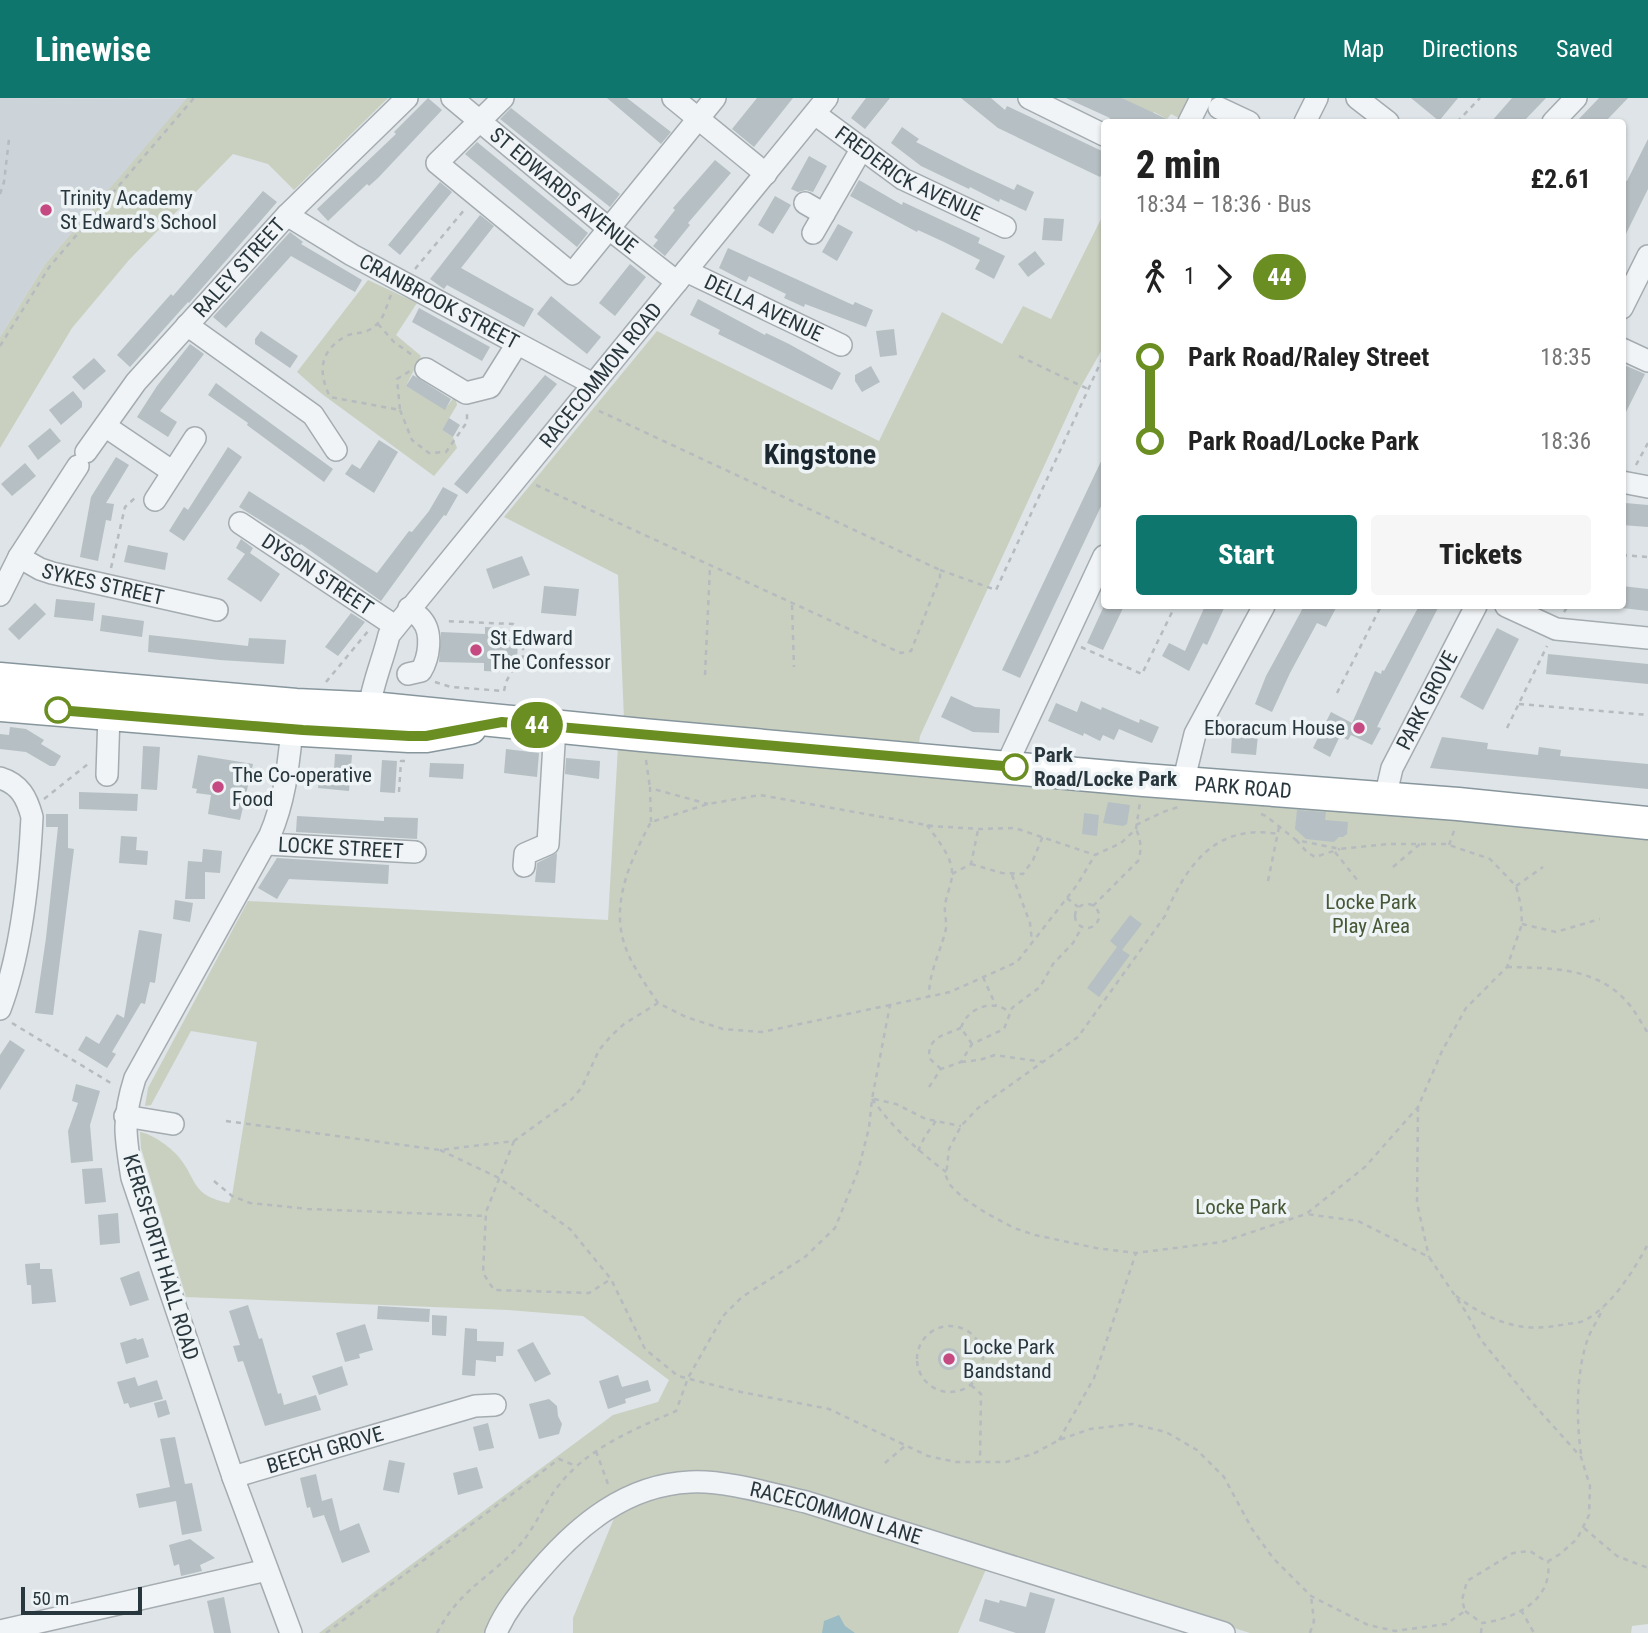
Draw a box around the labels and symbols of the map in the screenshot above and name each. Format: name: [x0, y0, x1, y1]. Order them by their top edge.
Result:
street label: FREDERICK AVENUE: [831, 121, 986, 227]
street label: ST EDWARDS AVENUE: [485, 123, 642, 258]
place label: Trinity Academy St Edward's School: [60, 186, 217, 234]
marker: Trinity Academy St Edward's School: [38, 202, 54, 218]
street label: RALEY STREET: [189, 213, 290, 322]
street label: CRANBROOK STREET: [355, 249, 523, 354]
street label: DELLA AVENUE: [701, 270, 827, 347]
street label: RACECOMMON ROAD: [535, 298, 667, 453]
district label: Kingstone: [764, 438, 876, 471]
street label: DYSON STREET: [257, 529, 378, 620]
street label: SYKES STREET: [39, 558, 166, 610]
place label: St Edward The Confessor: [490, 626, 611, 674]
marker: St Edward The Confessor: [468, 642, 484, 658]
street label: PARK GROVE: [1392, 647, 1463, 754]
unlabelled marker: [45, 697, 71, 723]
line badge: 44: [505, 702, 568, 748]
place label: Eboracum House: [1204, 716, 1345, 740]
marker: Eboracum House: [1351, 720, 1367, 736]
place label: Park Road/Locke Park: [1034, 743, 1178, 791]
marker: Park Road/Locke Park: [1002, 754, 1028, 780]
place label: The Co-operative Food: [232, 763, 372, 811]
street label: PARK ROAD: [1194, 772, 1293, 803]
marker: The Co-operative Food: [210, 779, 226, 795]
street label: LOCKE STREET: [278, 833, 404, 863]
park label: Locke Park Play Area: [1325, 890, 1417, 938]
street label: KERESFORTH HALL ROAD: [118, 1151, 204, 1363]
park label: Locke Park: [1195, 1195, 1287, 1219]
place label: Locke Park Bandstand: [963, 1335, 1055, 1383]
marker: Locke Park Bandstand: [941, 1351, 957, 1367]
street label: BEECH GROVE: [264, 1422, 386, 1478]
street label: RACECOMMON LANE: [748, 1477, 925, 1550]
scale bar: [21, 1584, 142, 1616]

